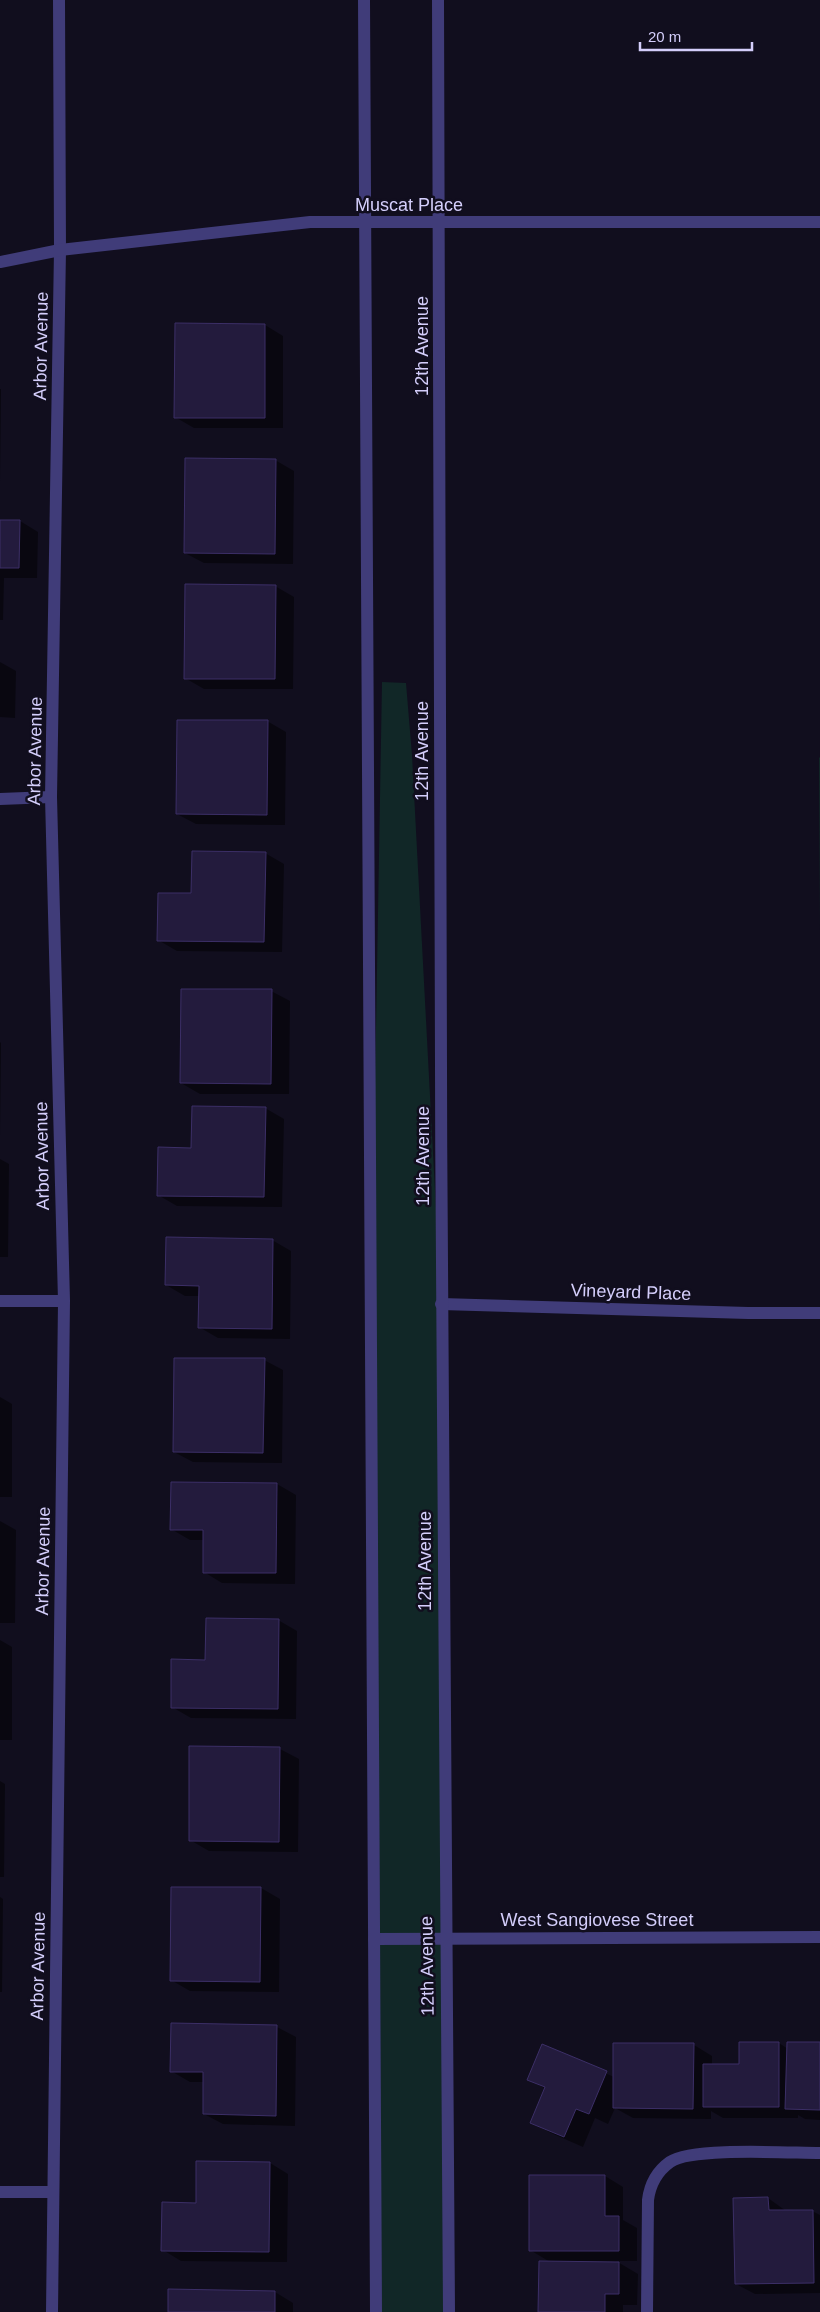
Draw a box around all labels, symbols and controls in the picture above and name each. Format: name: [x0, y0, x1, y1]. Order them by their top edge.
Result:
scale bar: [640, 20, 752, 52]
text: 20 m: [648, 28, 681, 45]
street label: Muscat Place: [355, 195, 463, 215]
street label: Arbor Avenue: [30, 291, 52, 401]
street label: 12th Avenue: [412, 296, 432, 396]
street label: Arbor Avenue: [24, 696, 46, 806]
street label: 12th Avenue: [412, 701, 432, 801]
street label: Arbor Avenue: [31, 1101, 53, 1211]
street label: 12th Avenue: [413, 1106, 433, 1206]
street label: Vineyard Place: [570, 1280, 692, 1304]
street label: Arbor Avenue: [32, 1506, 54, 1616]
street label: 12th Avenue: [415, 1511, 435, 1611]
street label: West Sangiovese Street: [501, 1910, 693, 1930]
street label: Arbor Avenue: [27, 1911, 49, 2021]
street label: 12th Avenue: [416, 1916, 438, 2016]

